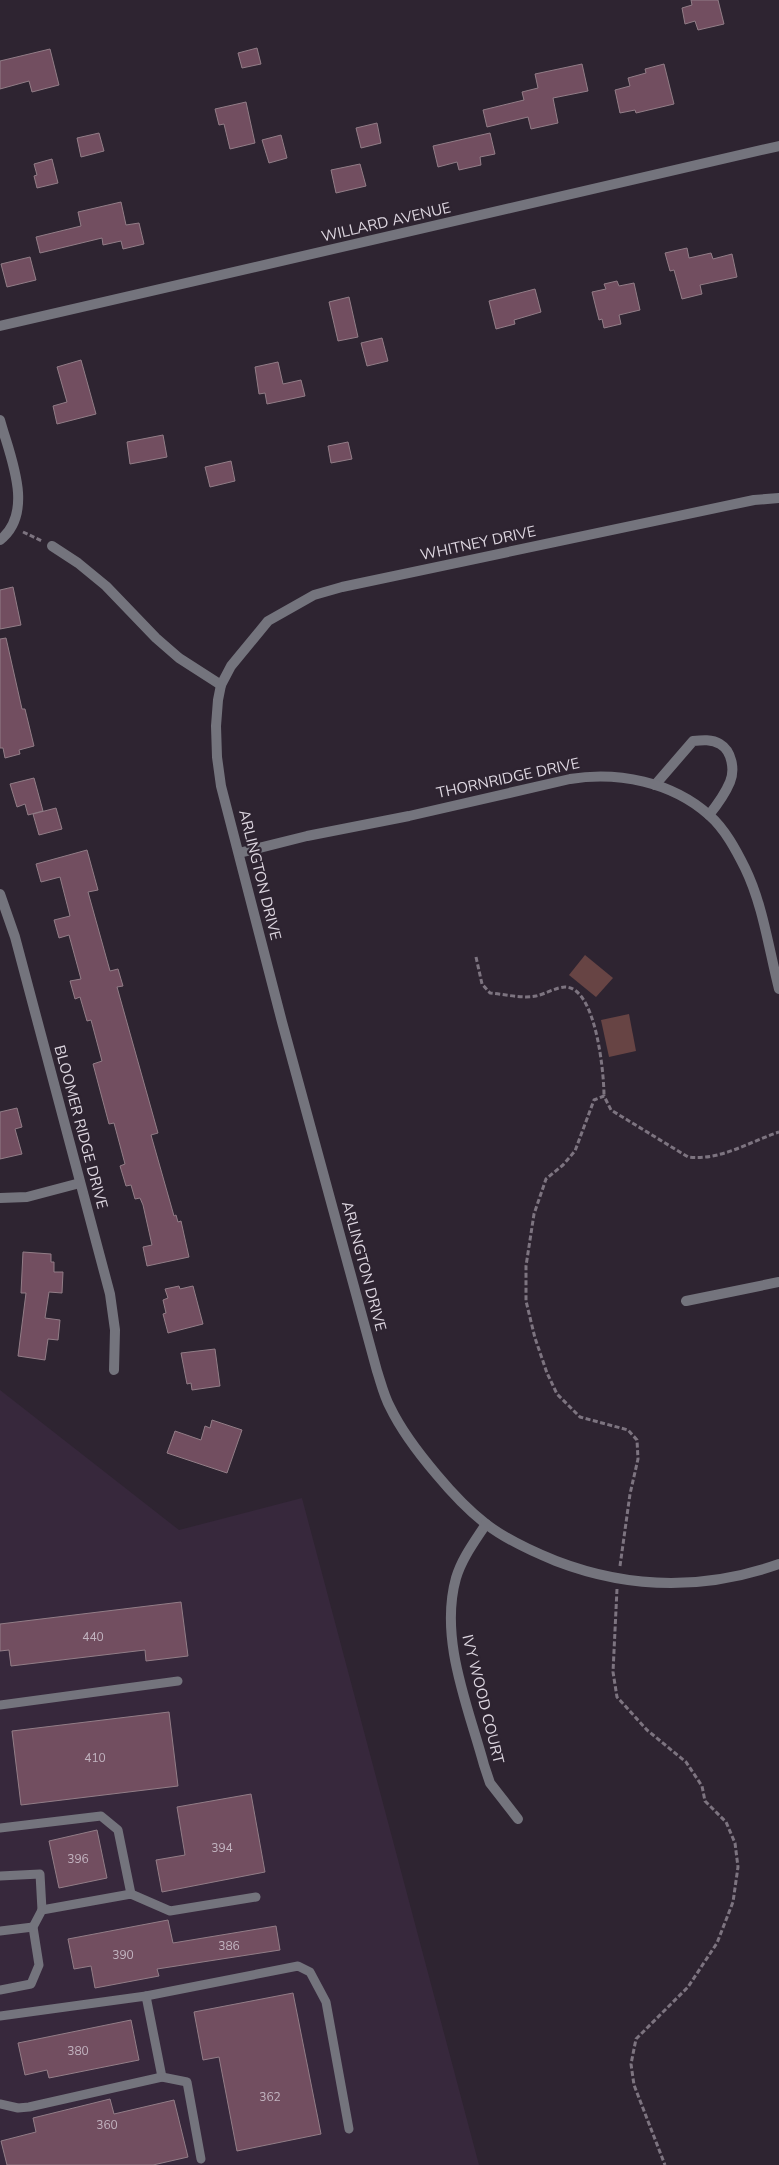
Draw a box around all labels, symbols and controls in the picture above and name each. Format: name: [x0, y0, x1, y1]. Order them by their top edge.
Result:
street label: WILLARD AVENUE: [319, 197, 453, 247]
street label: WHITNEY DRIVE: [418, 521, 538, 565]
street label: THORNRIDGE DRIVE: [435, 753, 581, 803]
street label: ARLINGTON DRIVE: [234, 808, 286, 942]
street label: BLOOMER RIDGE DRIVE: [49, 1043, 113, 1211]
street label: ARLINGTON DRIVE: [337, 1199, 391, 1333]
house number: 440: [82, 1629, 104, 1645]
street label: IVY WOOD COURT: [457, 1632, 509, 1766]
house number: 410: [84, 1750, 106, 1766]
house number: 394: [211, 1840, 233, 1856]
house number: 396: [67, 1851, 89, 1867]
house number: 386: [218, 1938, 240, 1954]
house number: 390: [112, 1947, 134, 1963]
house number: 380: [67, 2043, 89, 2059]
house number: 362: [259, 2089, 281, 2105]
house number: 360: [96, 2117, 118, 2133]

